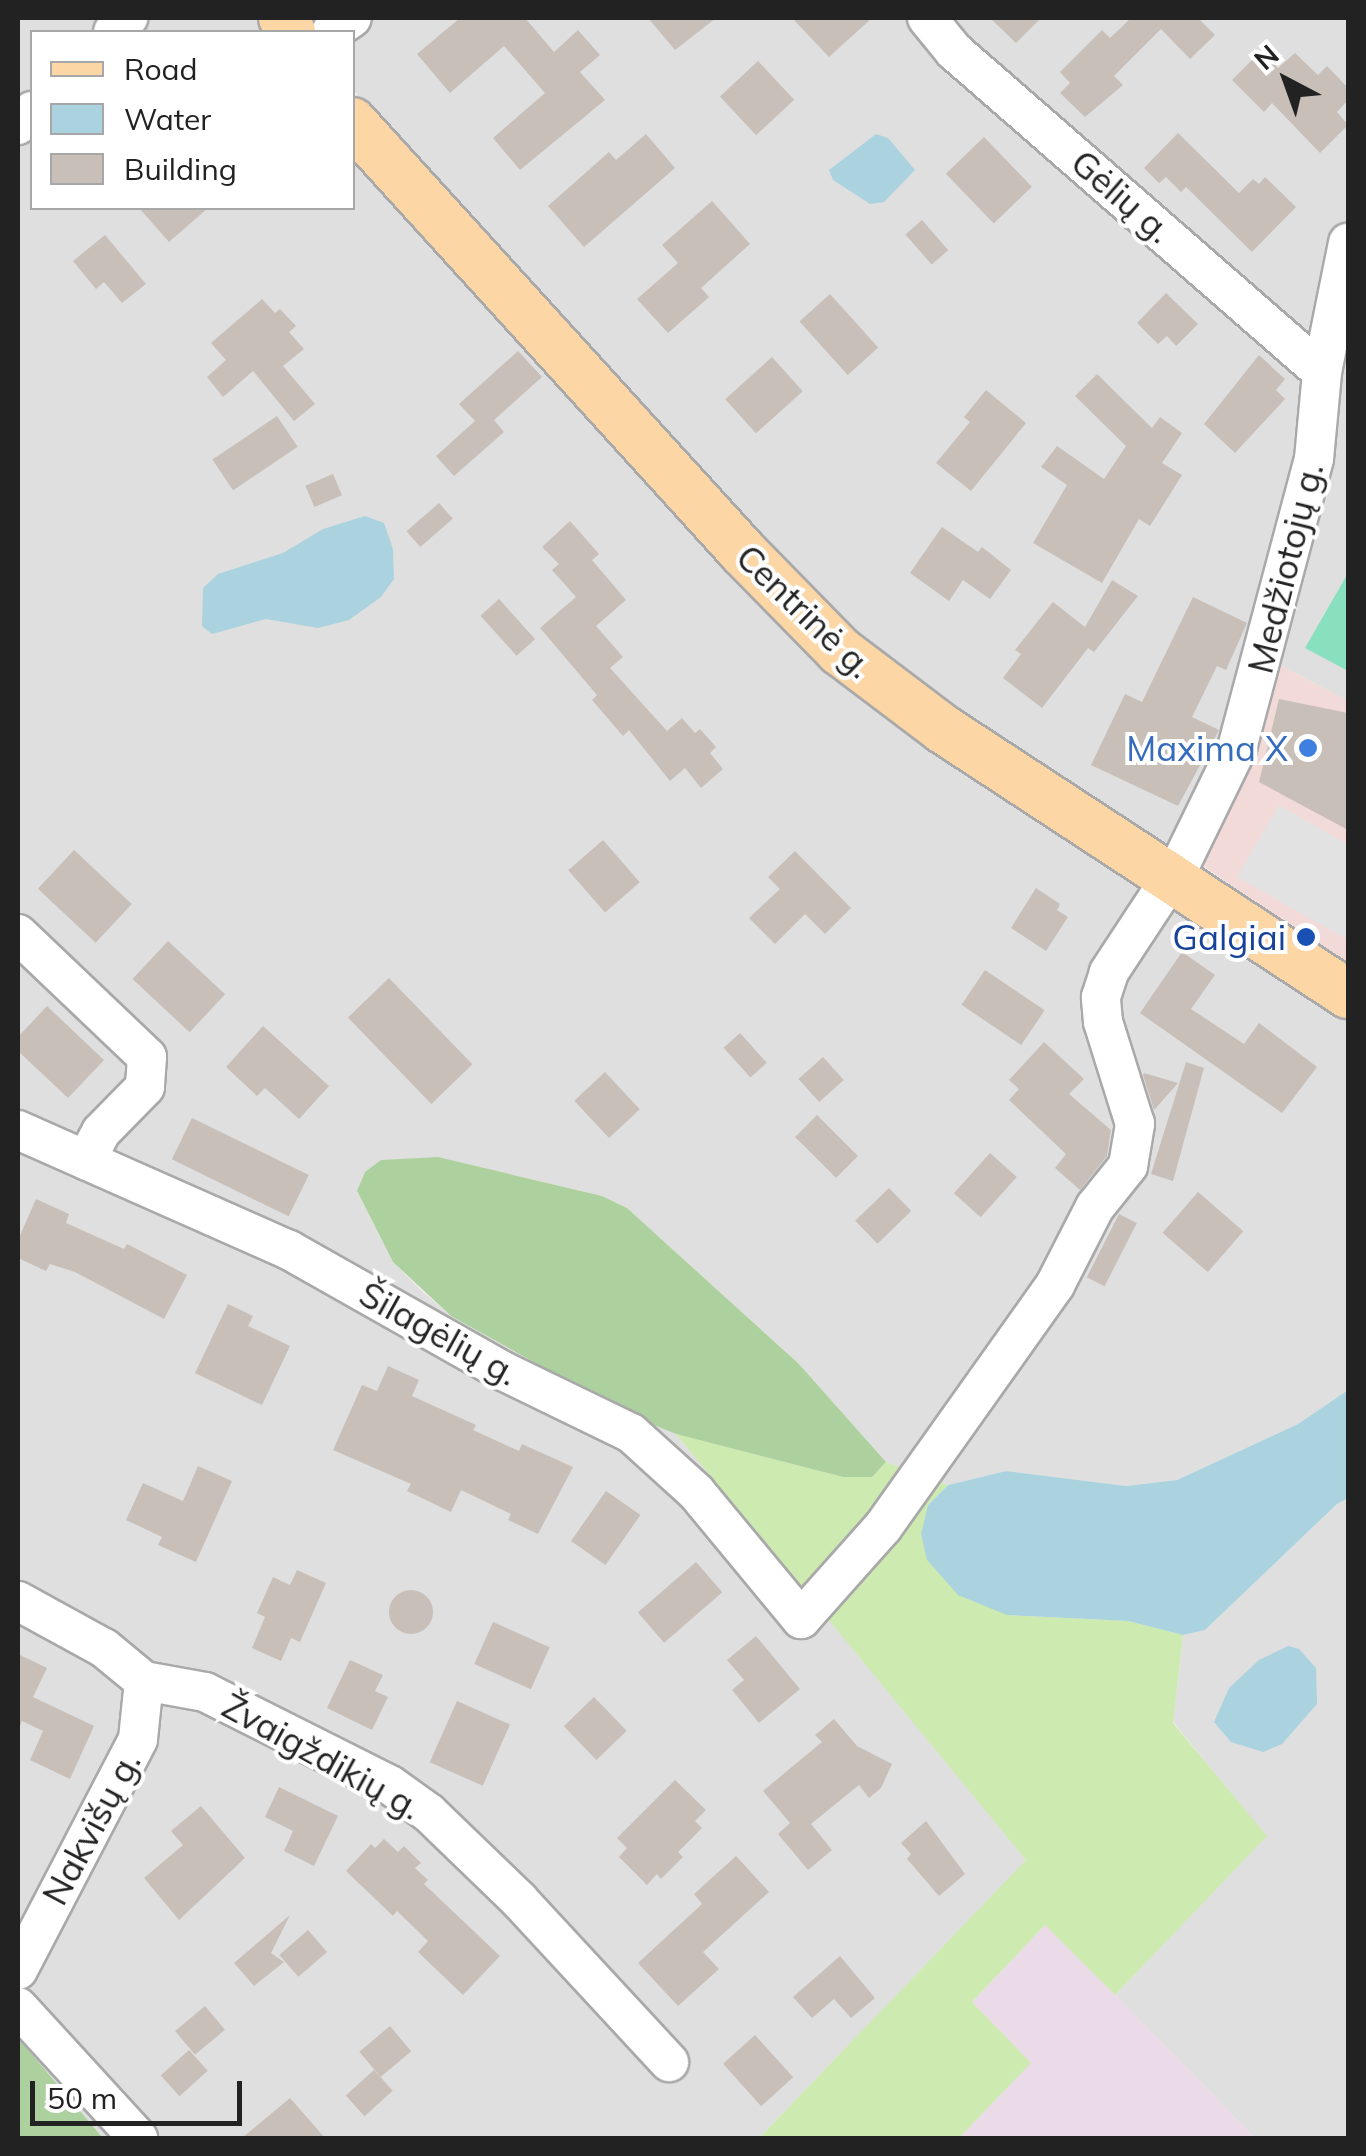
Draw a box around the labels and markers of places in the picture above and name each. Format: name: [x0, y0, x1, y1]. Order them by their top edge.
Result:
place label: Maxima X: [1126, 727, 1288, 769]
marker: Maxima X: [1297, 737, 1319, 759]
place label: Galgiai: [1172, 916, 1286, 958]
marker: Galgiai: [1295, 926, 1317, 948]

